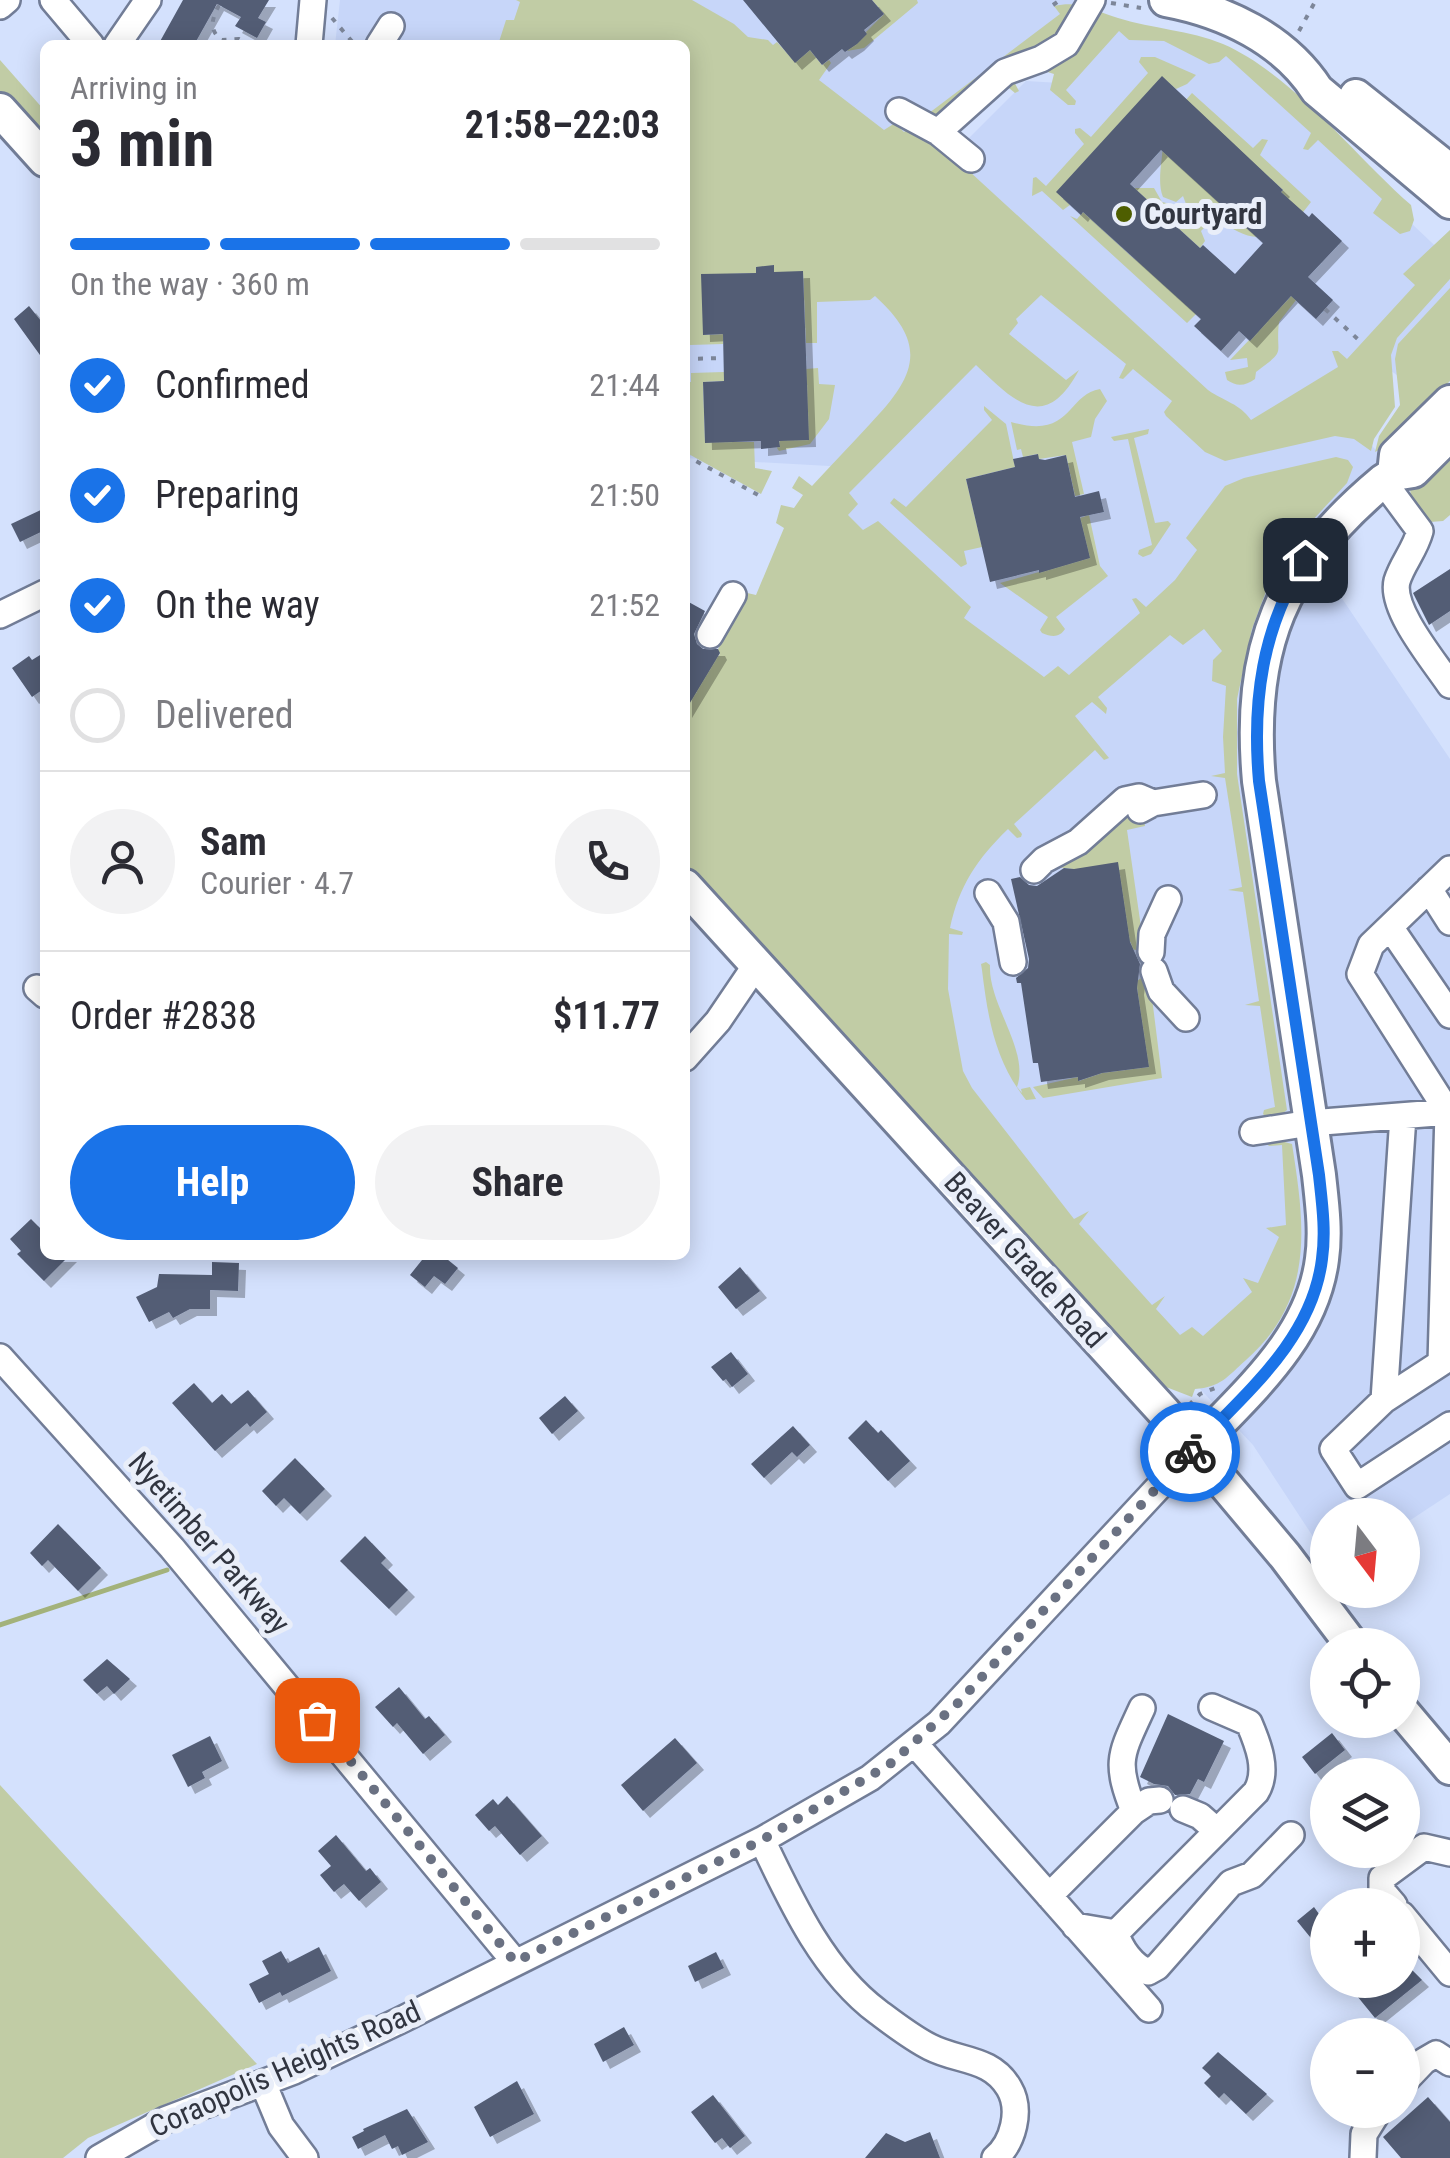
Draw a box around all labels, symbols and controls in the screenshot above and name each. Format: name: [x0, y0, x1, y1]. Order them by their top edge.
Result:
text: Arriving in: [70, 69, 198, 107]
text: 21:58–22:03: [465, 103, 660, 147]
text: 3 min: [70, 106, 214, 182]
place label: Courtyard: [1144, 196, 1262, 231]
marker: Courtyard: [1113, 203, 1135, 225]
text: On the way · 360 m: [70, 265, 310, 303]
icon: check: [70, 358, 125, 413]
text: Confirmed: [155, 363, 310, 407]
text: 21:44: [589, 366, 660, 404]
icon: check: [70, 468, 125, 523]
text: Preparing: [155, 473, 300, 517]
text: 21:50: [589, 476, 660, 514]
pin: [1263, 518, 1348, 603]
icon: home: [1278, 533, 1333, 588]
icon: check: [70, 578, 125, 633]
text: On the way: [155, 583, 320, 627]
text: 21:52: [589, 586, 660, 624]
text: Delivered: [155, 693, 294, 737]
button: person: [70, 809, 175, 914]
button: phone: [555, 809, 660, 914]
text: Sam: [200, 820, 267, 864]
text: Courier · 4.7: [200, 864, 354, 902]
text: Order #2838: [70, 994, 257, 1038]
text: $11.77: [553, 994, 660, 1038]
button: Help: [70, 1125, 355, 1240]
button: Share: [375, 1125, 660, 1240]
street label: Beaver Grade Road: [937, 1165, 1113, 1355]
courier: [1140, 1402, 1240, 1502]
icon: bike: [1163, 1425, 1218, 1480]
street label: Nyetimber Parkway: [121, 1445, 297, 1640]
north arrow: [1310, 1498, 1420, 1608]
map controls: [1310, 1498, 1420, 2128]
button: locate: [1310, 1628, 1420, 1738]
pin: [275, 1678, 360, 1763]
icon: bag: [290, 1693, 345, 1748]
button: layers: [1310, 1758, 1420, 1868]
button: +: [1310, 1888, 1420, 1998]
street label: Coraopolis Heights Road: [144, 1993, 426, 2144]
button: −: [1310, 2018, 1420, 2128]

